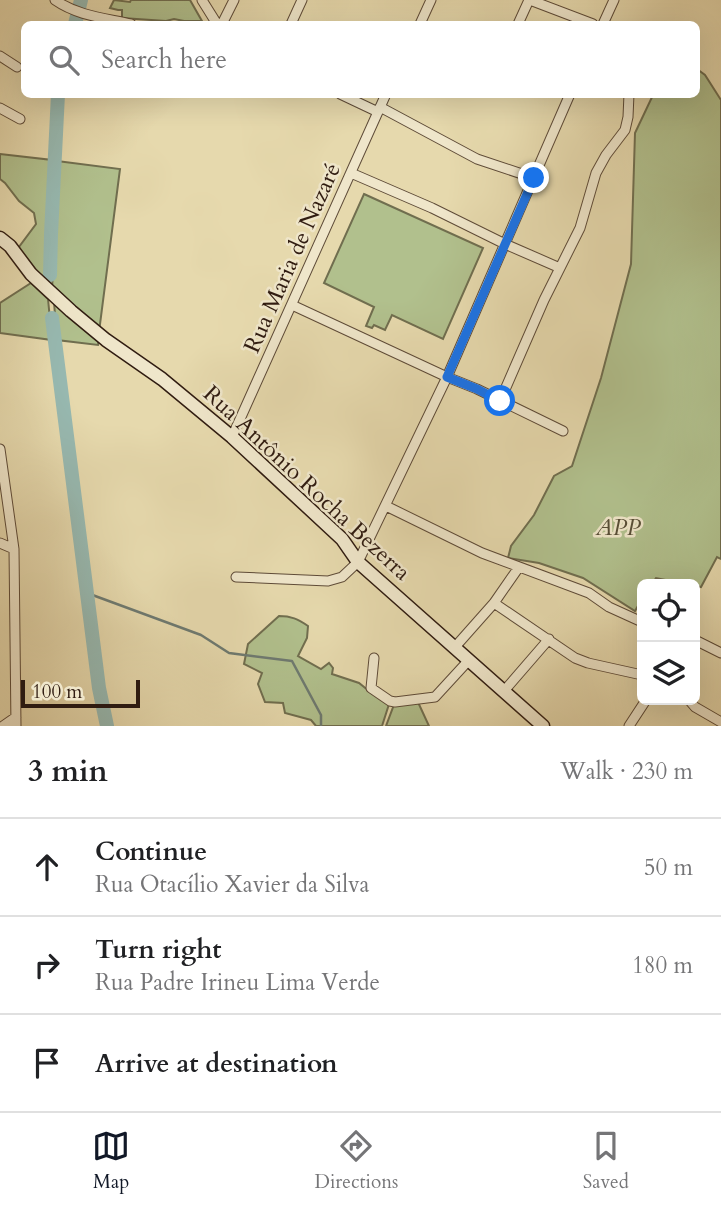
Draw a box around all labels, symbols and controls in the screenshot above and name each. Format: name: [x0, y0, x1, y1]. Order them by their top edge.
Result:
search box: [21, 21, 700, 98]
icon: search: [45, 41, 83, 79]
text: Search here: [101, 42, 227, 77]
street label: Rua Maria de Nazaré: [236, 158, 348, 358]
route end: [518, 162, 549, 193]
street label: Rua Antônio Rocha Bezerra: [197, 379, 417, 587]
route start: [484, 385, 515, 416]
park label: APP: [595, 512, 642, 543]
map controls: [637, 579, 700, 705]
button: locate: [637, 579, 700, 642]
button: layers: [637, 642, 700, 705]
scale bar: [21, 677, 140, 709]
text: 100 m: [32, 679, 82, 705]
text: 3 min: [28, 751, 108, 792]
text: Walk · 230 m: [560, 756, 693, 787]
text: Continue: [95, 834, 207, 869]
icon: ahead: [28, 848, 66, 886]
text: 50 m: [644, 852, 693, 883]
text: Rua Otacílio Xavier da Silva: [95, 869, 370, 900]
text: Turn right: [95, 932, 222, 967]
icon: right: [28, 946, 66, 984]
text: 180 m: [632, 950, 693, 981]
text: Rua Padre Irineu Lima Verde: [95, 967, 380, 998]
icon: arrive: [28, 1044, 66, 1082]
text: Arrive at destination: [95, 1046, 338, 1081]
tab: Map: [92, 1127, 130, 1195]
tab: Directions: [315, 1127, 398, 1195]
tab: Saved: [583, 1127, 629, 1195]

